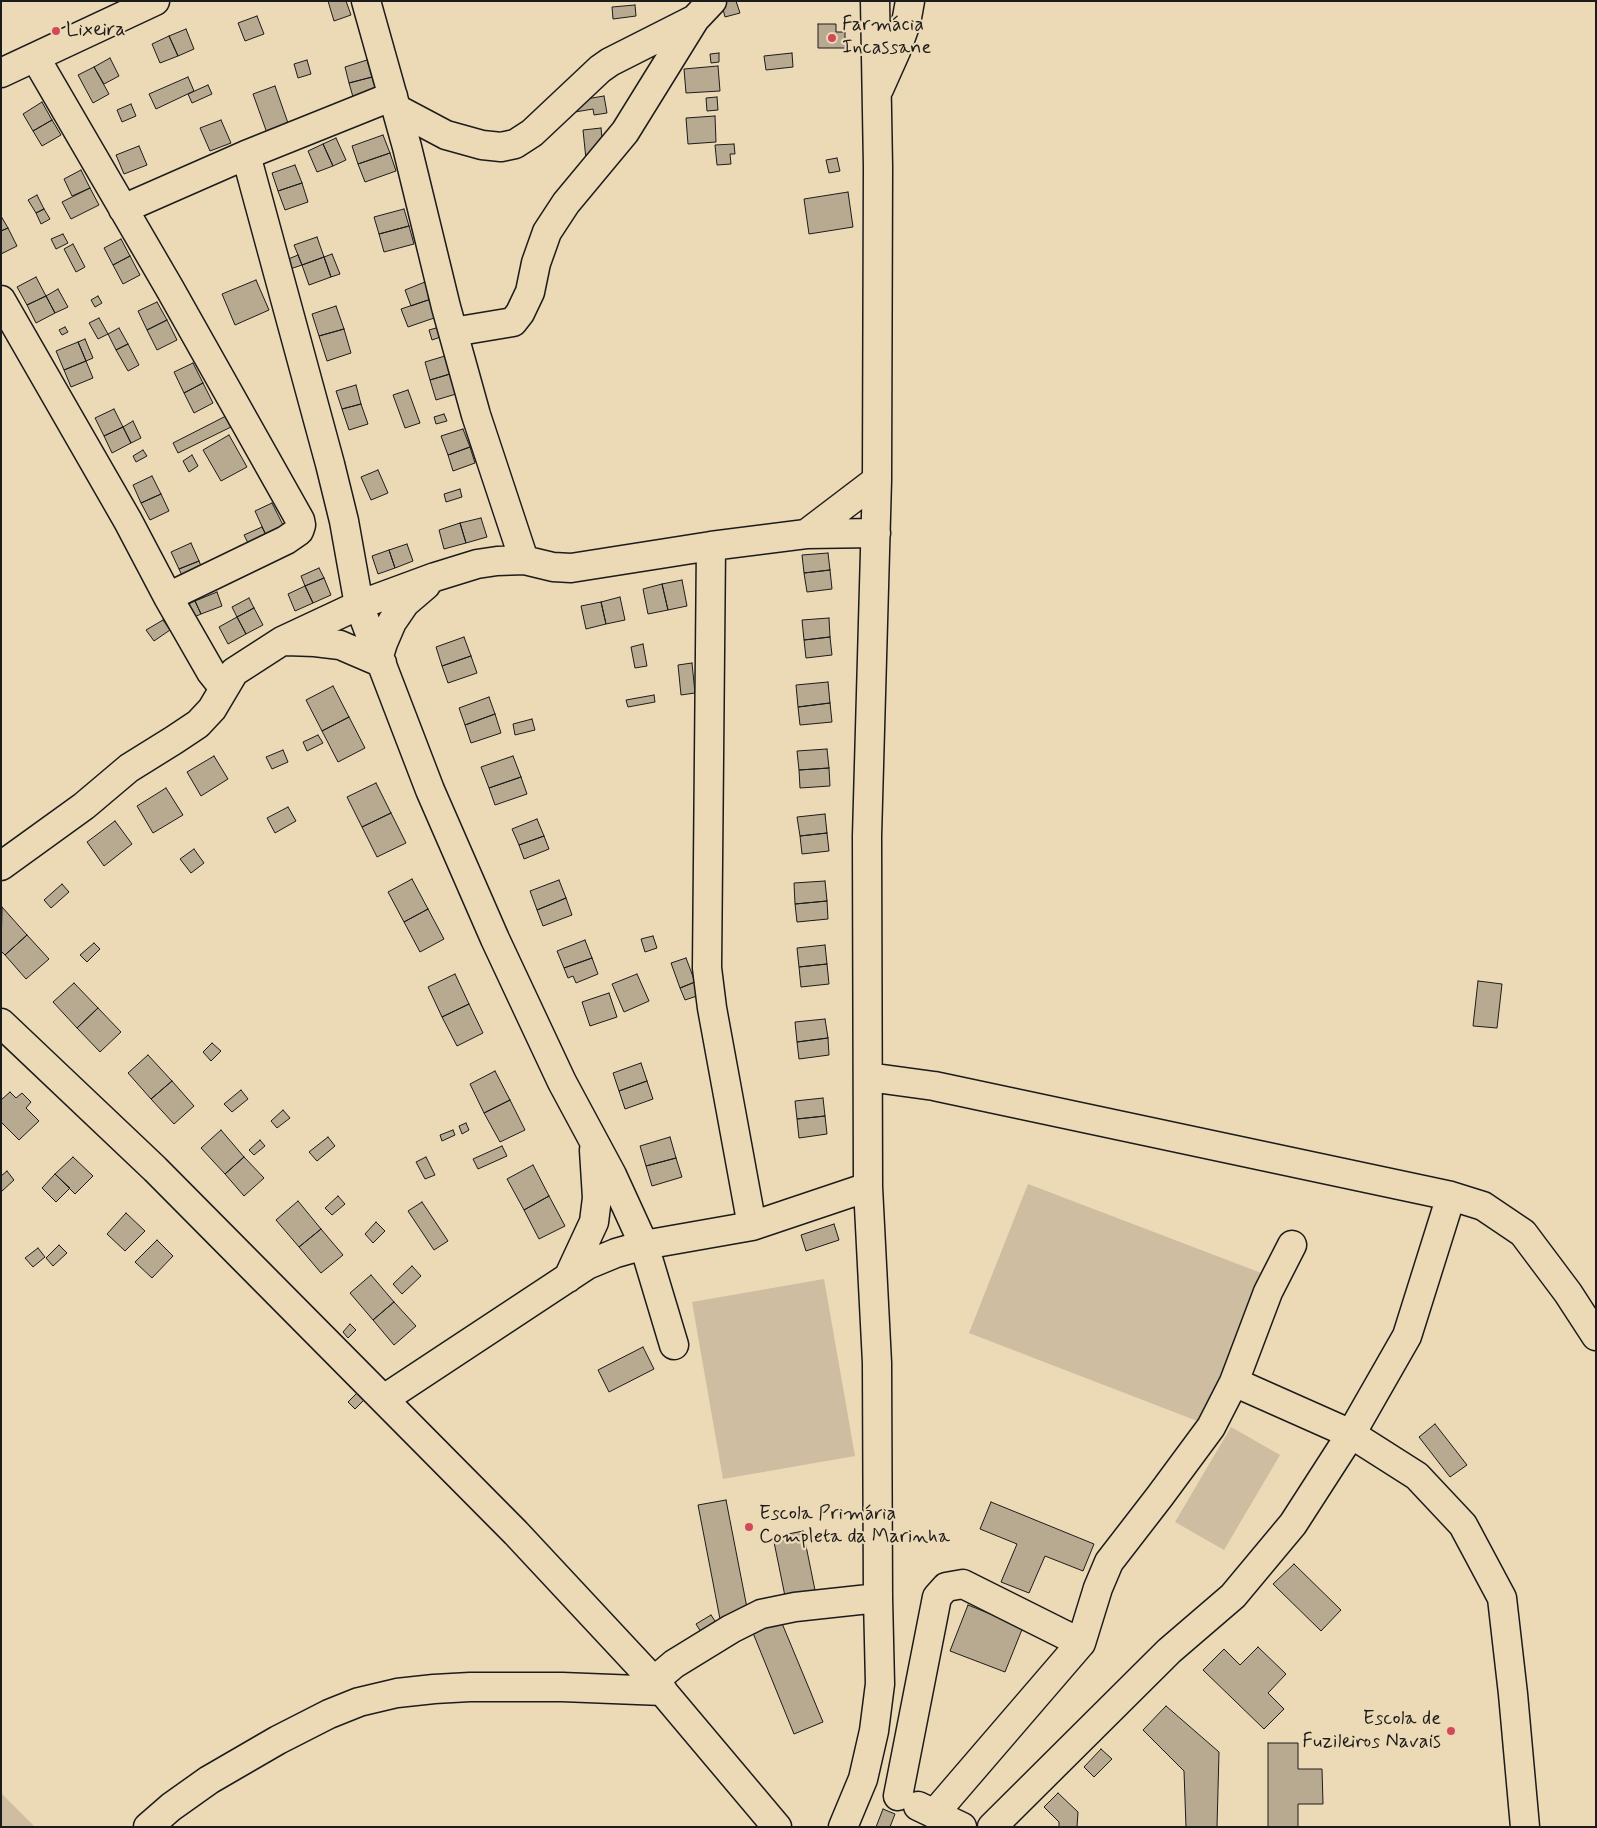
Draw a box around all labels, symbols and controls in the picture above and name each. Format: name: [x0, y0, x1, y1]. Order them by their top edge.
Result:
place label: Farmácia Incassane: [842, 14, 931, 61]
place label: Lixeira: [66, 19, 126, 43]
marker: Lixeira: [50, 25, 62, 37]
marker: Farmácia Incassane: [826, 32, 838, 44]
place label: Escola Primária Completa da Marinha: [759, 1503, 950, 1550]
marker: Escola Primária Completa da Marinha: [743, 1521, 755, 1533]
place label: Escola de Fuzileiros Navais: [1302, 1708, 1441, 1755]
marker: Escola de Fuzileiros Navais: [1445, 1725, 1457, 1737]

